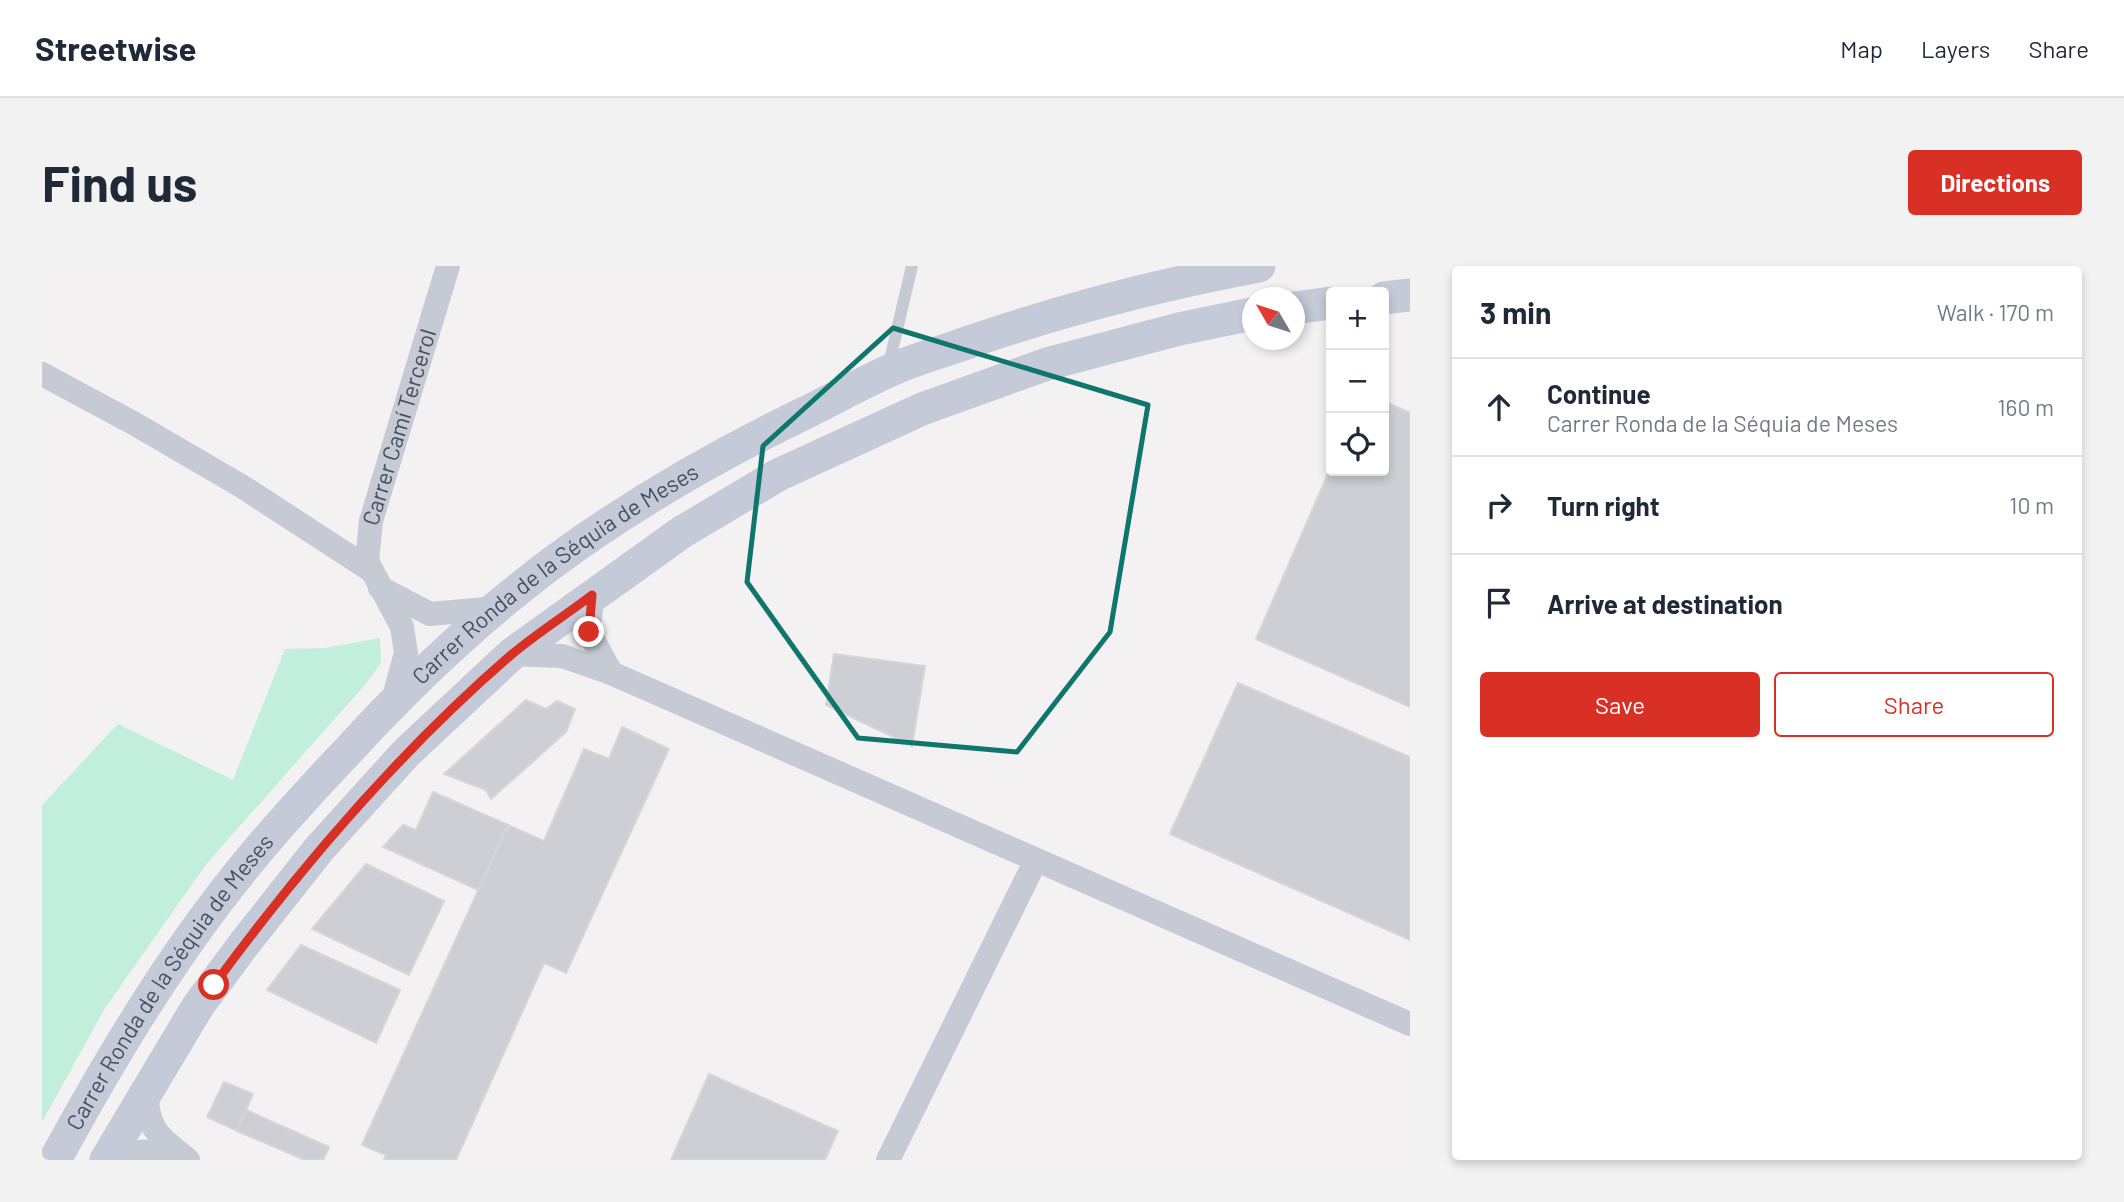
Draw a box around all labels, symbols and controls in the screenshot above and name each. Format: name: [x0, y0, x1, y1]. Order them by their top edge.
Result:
text: Streetwise: [35, 28, 196, 68]
text: Map: [1840, 34, 1883, 63]
text: Layers: [1921, 34, 1990, 63]
text: Share: [2028, 34, 2089, 63]
button: Directions: [1908, 150, 2082, 215]
text: Find us: [42, 153, 197, 212]
north arrow: [1242, 287, 1305, 350]
map controls: [1326, 287, 1389, 476]
button: +: [1326, 287, 1389, 350]
text: 3 min: [1480, 294, 1551, 330]
text: Walk · 170 m: [1937, 298, 2054, 326]
street label: Carrer Camí Tercerol: [356, 325, 441, 528]
button: −: [1326, 350, 1389, 413]
text: Continue: [1547, 378, 1651, 409]
icon: ahead: [1480, 388, 1518, 426]
text: 160 m: [1997, 393, 2054, 421]
text: Carrer Ronda de la Séquia de Meses: [1547, 409, 1898, 437]
button: locate: [1326, 413, 1389, 476]
street label: Carrer Ronda de la Séquia de Meses: [406, 457, 703, 689]
icon: right: [1480, 486, 1518, 524]
text: Turn right: [1547, 490, 1660, 521]
text: 10 m: [2009, 491, 2054, 519]
icon: arrive: [1480, 584, 1518, 622]
text: Arrive at destination: [1547, 588, 1783, 619]
route end: [573, 616, 604, 647]
button: Save: [1480, 672, 1760, 737]
button: Share: [1774, 672, 2054, 737]
street label: Carrer Ronda de la Séquia de Meses: [59, 828, 279, 1135]
route start: [198, 969, 229, 1000]

